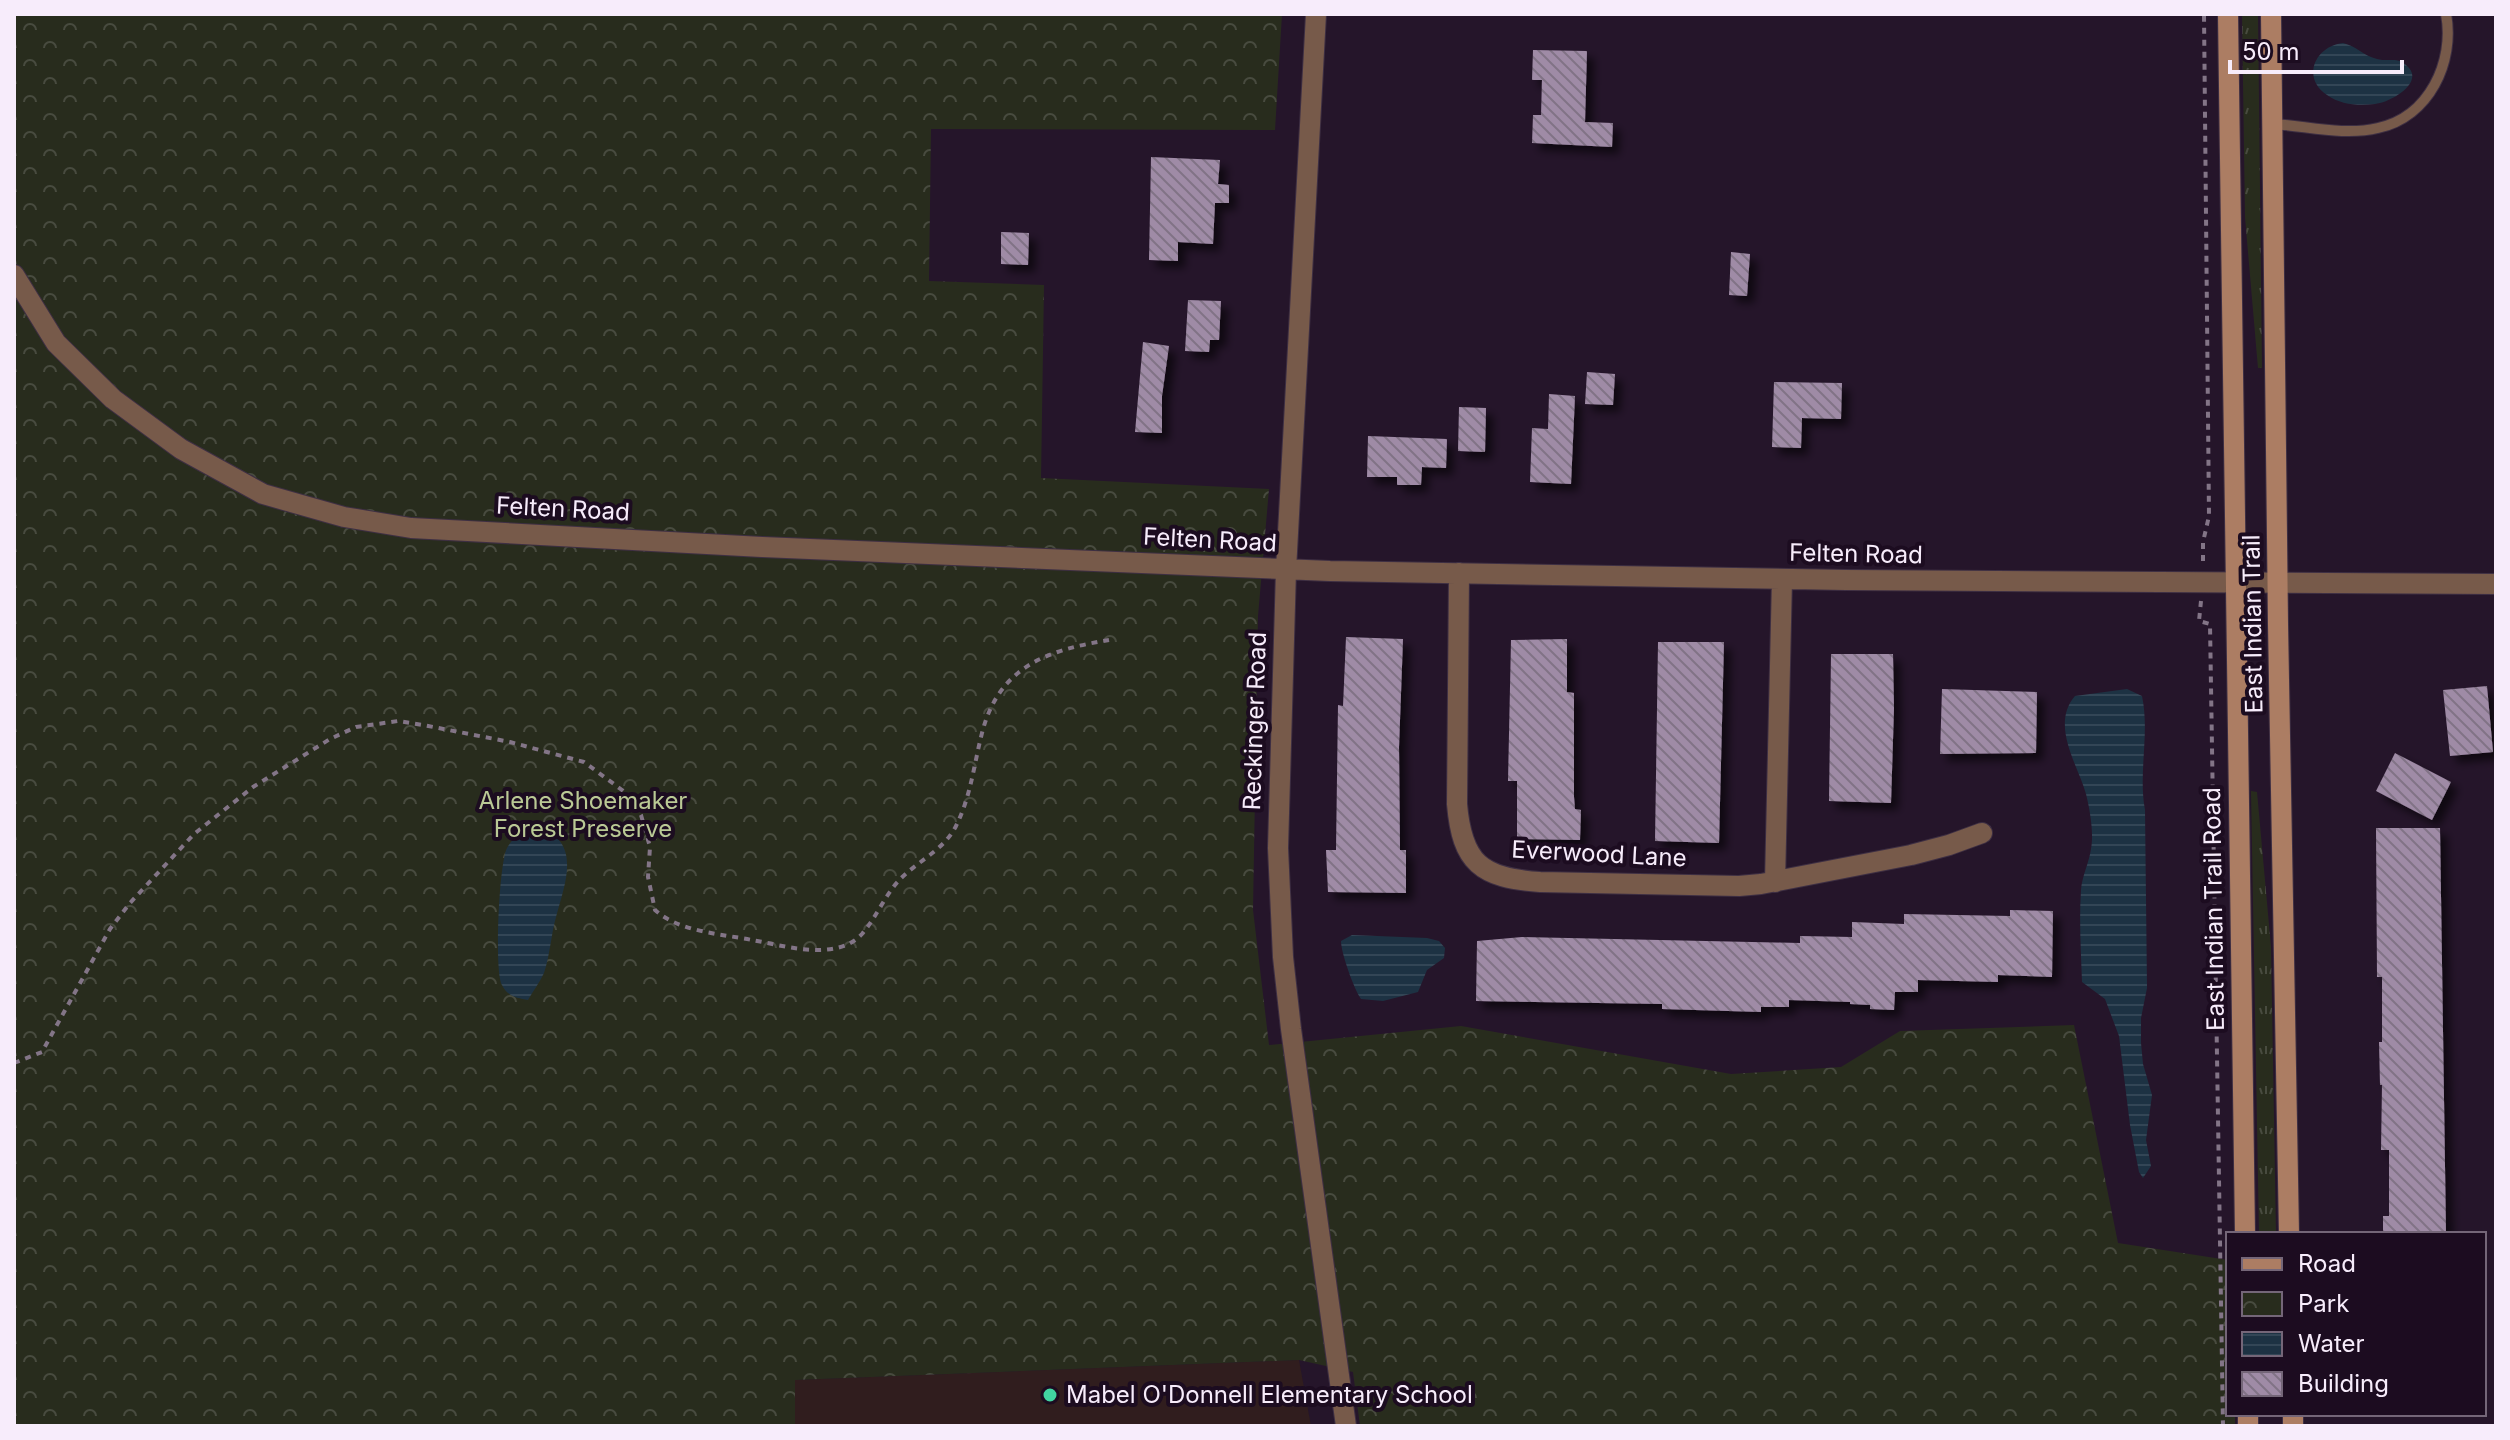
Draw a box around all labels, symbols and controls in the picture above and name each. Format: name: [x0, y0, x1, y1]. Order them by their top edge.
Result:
scale bar: [2230, 24, 2402, 74]
text: 50 m: [2242, 37, 2300, 66]
street label: Felten Road: [495, 491, 631, 526]
street label: Felten Road: [1142, 522, 1278, 557]
street label: East Indian Trail: [2236, 534, 2269, 714]
street label: Felten Road: [1789, 538, 1923, 569]
street label: Reckinger Road: [1237, 631, 1272, 811]
park label: Arlene Shoemaker Forest Preserve: [479, 786, 687, 843]
street label: East Indian Trail Road: [2197, 787, 2230, 1031]
street label: Everwood Lane: [1511, 834, 1687, 873]
legend: [2226, 1232, 2486, 1416]
text: Road: [2298, 1249, 2356, 1278]
text: Park: [2298, 1289, 2349, 1318]
text: Water: [2298, 1329, 2365, 1358]
text: Building: [2298, 1369, 2389, 1398]
place label: Mabel O'Donnell Elementary School: [1066, 1380, 1473, 1409]
marker: Mabel O'Donnell Elementary School: [1041, 1386, 1059, 1404]

